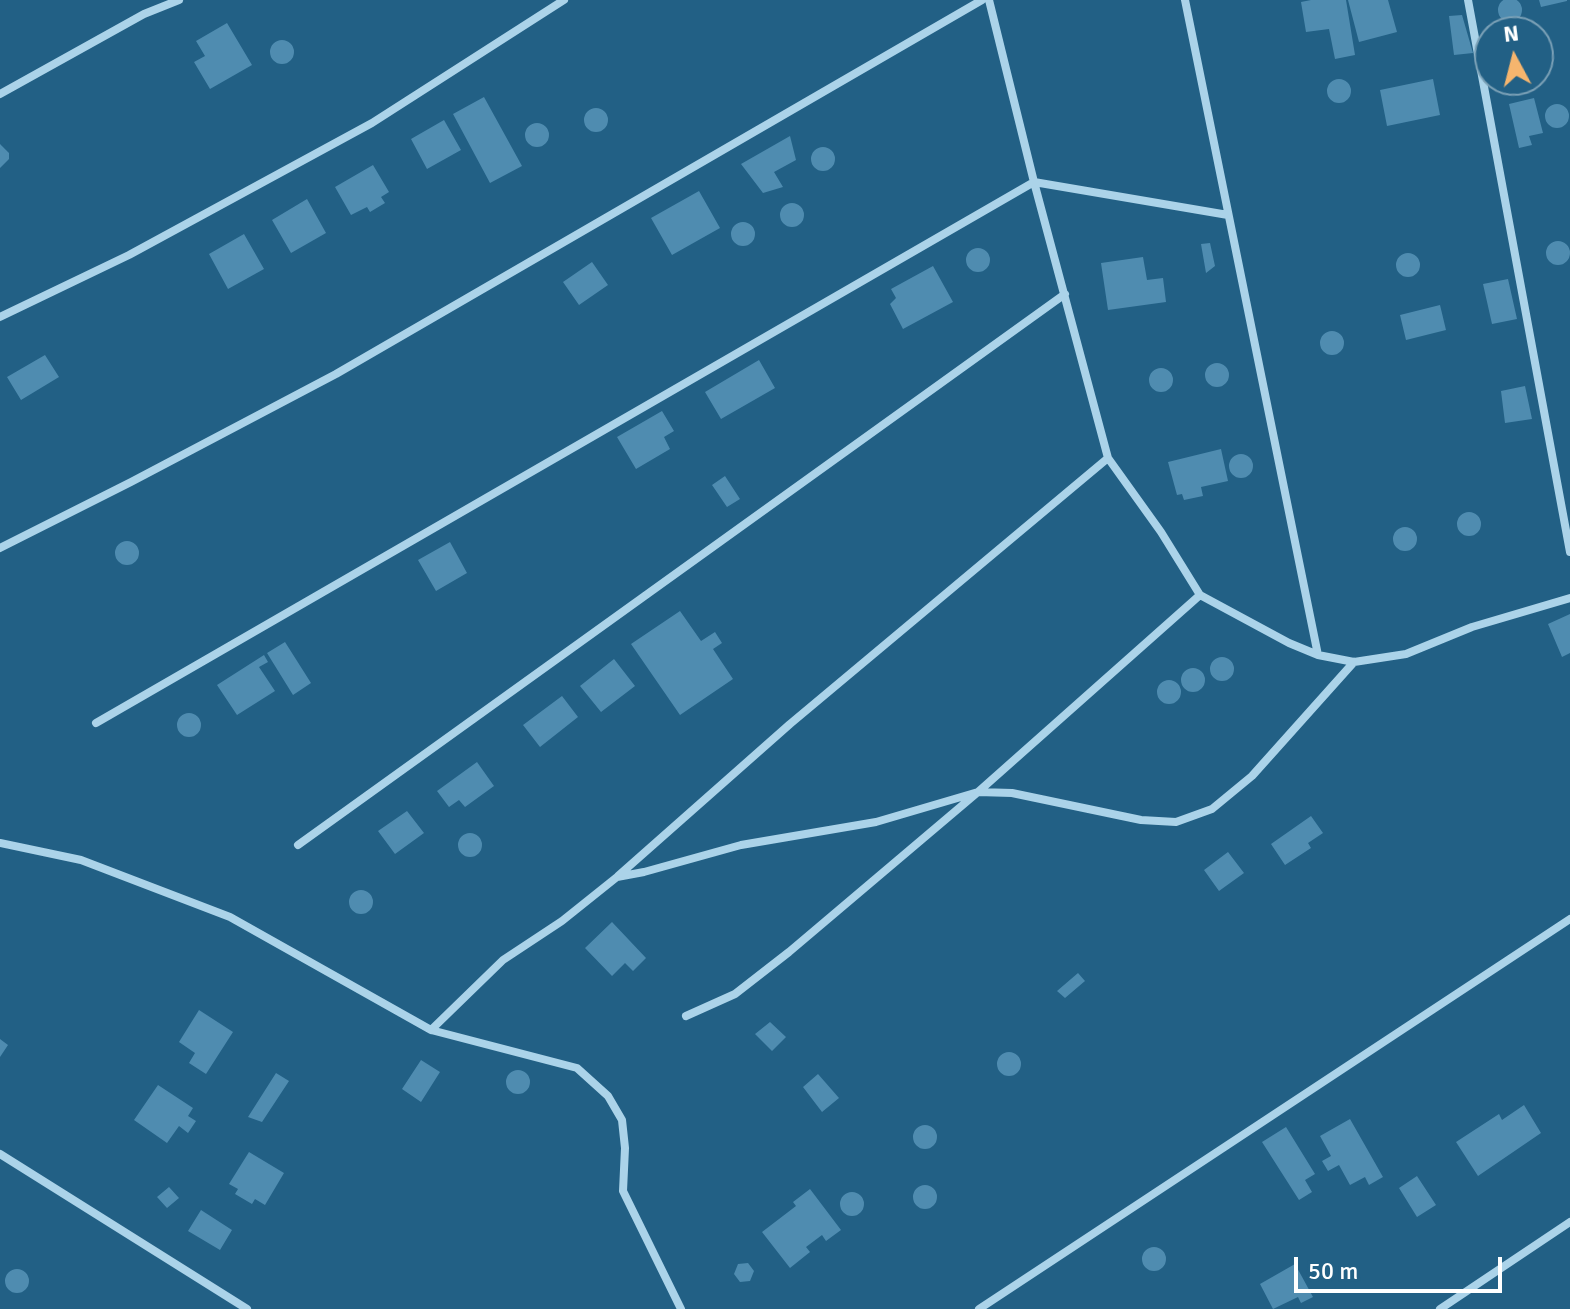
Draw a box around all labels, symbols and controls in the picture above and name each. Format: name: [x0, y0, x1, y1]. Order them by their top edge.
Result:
north arrow: [1474, 16, 1554, 96]
text: N: [1502, 19, 1521, 48]
scale bar: [1298, 1241, 1506, 1291]
text: 50 m: [1308, 1256, 1358, 1286]

